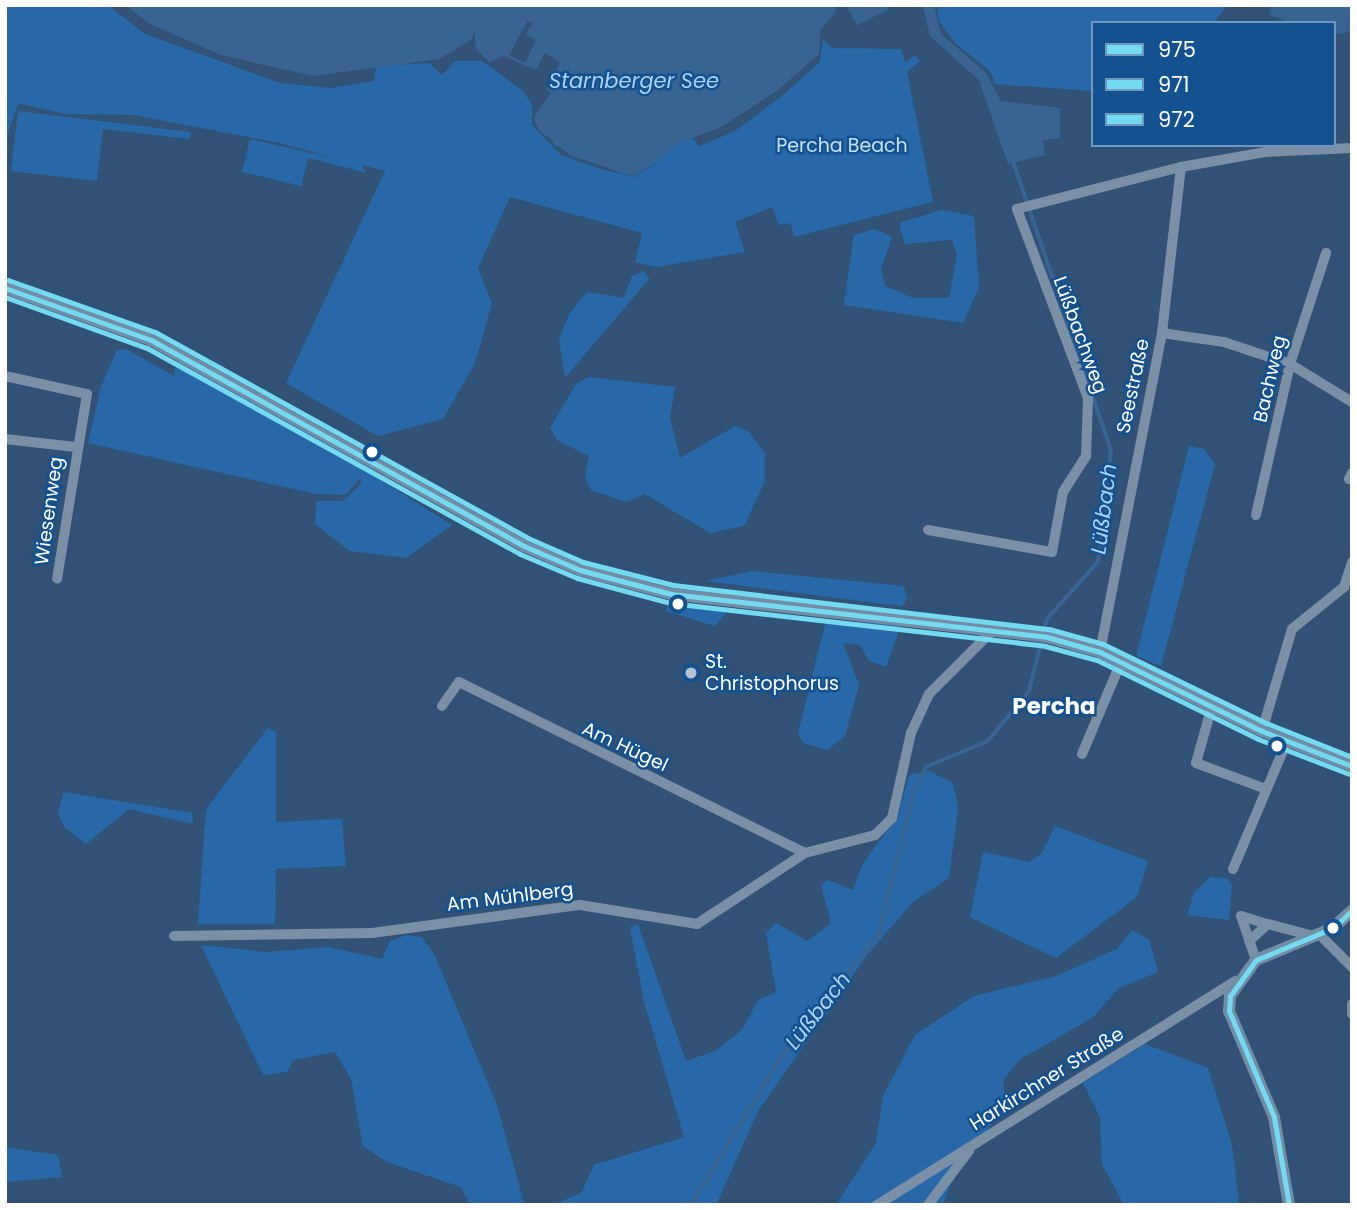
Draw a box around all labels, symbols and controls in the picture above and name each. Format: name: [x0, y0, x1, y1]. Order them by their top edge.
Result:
legend: [1091, 21, 1336, 147]
text: 975: [1158, 35, 1196, 64]
water label: Starnberger See: [549, 68, 719, 94]
text: 971: [1158, 70, 1189, 99]
text: 972: [1158, 105, 1195, 134]
park label: Percha Beach: [776, 135, 908, 157]
street label: Lüßbachweg: [1048, 273, 1112, 397]
street label: Bachweg: [1249, 333, 1291, 425]
street label: Seestraße: [1112, 337, 1154, 435]
unlabelled marker: [365, 445, 379, 459]
street label: Wiesenweg: [30, 455, 68, 567]
water label: Lüßbach: [1086, 462, 1122, 556]
unlabelled marker: [671, 597, 685, 611]
place label: St. Christophorus: [705, 651, 839, 695]
marker: St. Christophorus: [683, 665, 699, 681]
district label: Percha: [1012, 692, 1096, 720]
street label: Am Hügel: [578, 717, 672, 777]
unlabelled marker: [1270, 739, 1284, 753]
street label: Am Mühlberg: [445, 878, 575, 916]
unlabelled marker: [1326, 921, 1340, 935]
water label: Lüßbach: [780, 967, 856, 1055]
street label: Harkirchner Straße: [966, 1022, 1128, 1136]

